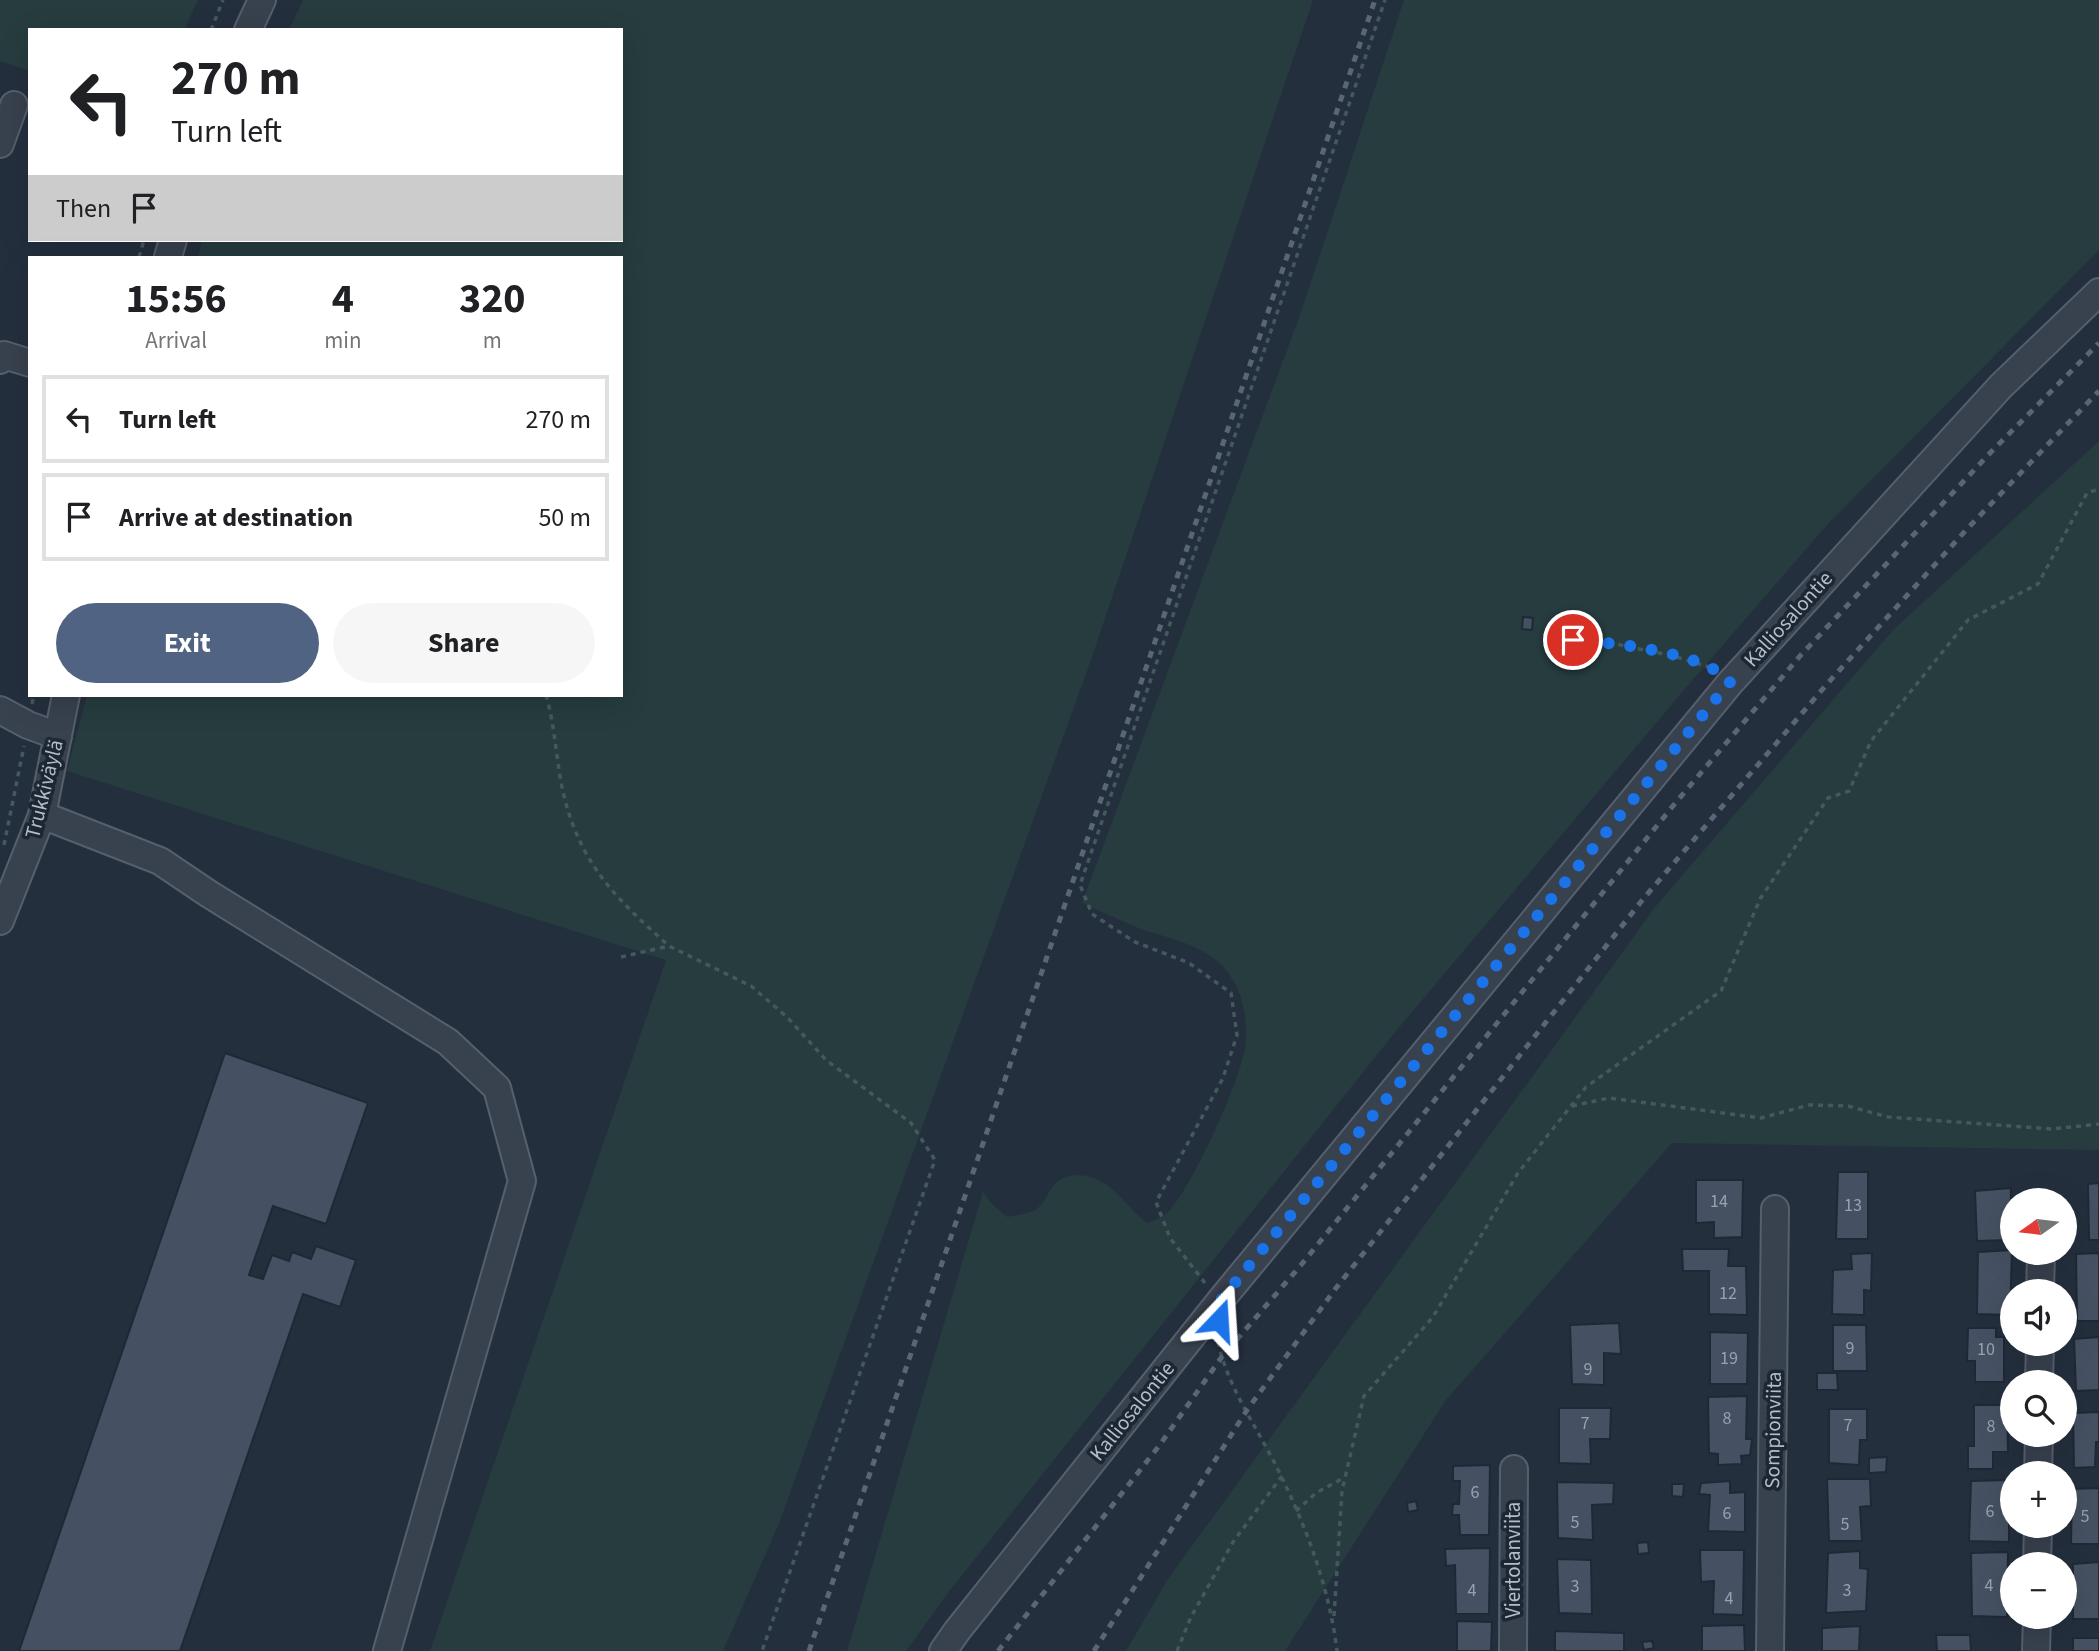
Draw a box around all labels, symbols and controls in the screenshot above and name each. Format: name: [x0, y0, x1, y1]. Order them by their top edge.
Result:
text: 270 m: [171, 44, 300, 114]
icon: left: [56, 56, 147, 147]
text: Turn left: [171, 109, 282, 155]
icon: arrive: [125, 189, 163, 227]
text: Then: [56, 190, 111, 227]
text: 15:56: [125, 269, 227, 329]
text: 4: [332, 269, 354, 329]
text: 320: [459, 269, 526, 329]
text: Arrival: [145, 324, 207, 357]
text: min: [324, 324, 362, 357]
text: m: [483, 324, 502, 357]
icon: left: [60, 400, 98, 438]
text: Turn left: [119, 401, 216, 438]
text: 270 m: [525, 401, 591, 438]
icon: arrive: [60, 498, 98, 536]
text: Arrive at destination: [119, 499, 353, 536]
text: 50 m: [538, 499, 591, 536]
street label: Kalliosalontie: [1737, 564, 1839, 674]
button: Exit: [56, 603, 319, 683]
button: Share: [333, 603, 595, 683]
pin: [1543, 610, 1603, 670]
icon: arrive: [1554, 621, 1592, 659]
street label: Trukkiväylä: [17, 737, 71, 841]
north arrow: [2000, 1188, 2077, 1265]
map controls: [2000, 1188, 2077, 1629]
house number: 14: [1710, 1189, 1728, 1214]
house number: 13: [1844, 1193, 1862, 1218]
button: sound: [2000, 1279, 2077, 1356]
house number: 12: [1719, 1281, 1737, 1306]
position arrow: [1182, 1283, 1256, 1357]
house number: 9: [1846, 1336, 1855, 1361]
house number: 10: [1977, 1337, 1995, 1362]
house number: 19: [1720, 1346, 1738, 1371]
street label: Kalliosalontie: [1083, 1355, 1181, 1467]
house number: 9: [1584, 1357, 1593, 1382]
button: search: [2000, 1370, 2077, 1447]
street label: Sompionviita: [1757, 1371, 1789, 1489]
house number: 8: [1723, 1406, 1732, 1431]
house number: 7: [1581, 1411, 1590, 1436]
house number: 7: [1844, 1413, 1853, 1438]
house number: 8: [1987, 1414, 1996, 1439]
button: +: [2000, 1461, 2077, 1538]
house number: 6: [1471, 1480, 1480, 1505]
house number: 6: [1986, 1499, 1995, 1524]
house number: 6: [1723, 1501, 1732, 1526]
street label: Viertolanviita: [1498, 1502, 1528, 1618]
house number: 5: [2081, 1504, 2090, 1529]
house number: 5: [1571, 1510, 1580, 1535]
house number: 5: [1841, 1512, 1850, 1537]
button: −: [2000, 1552, 2077, 1629]
house number: 4: [1985, 1573, 1994, 1598]
house number: 3: [1571, 1574, 1580, 1599]
house number: 4: [1468, 1578, 1477, 1603]
house number: 3: [1843, 1578, 1852, 1603]
house number: 4: [1725, 1586, 1734, 1611]

